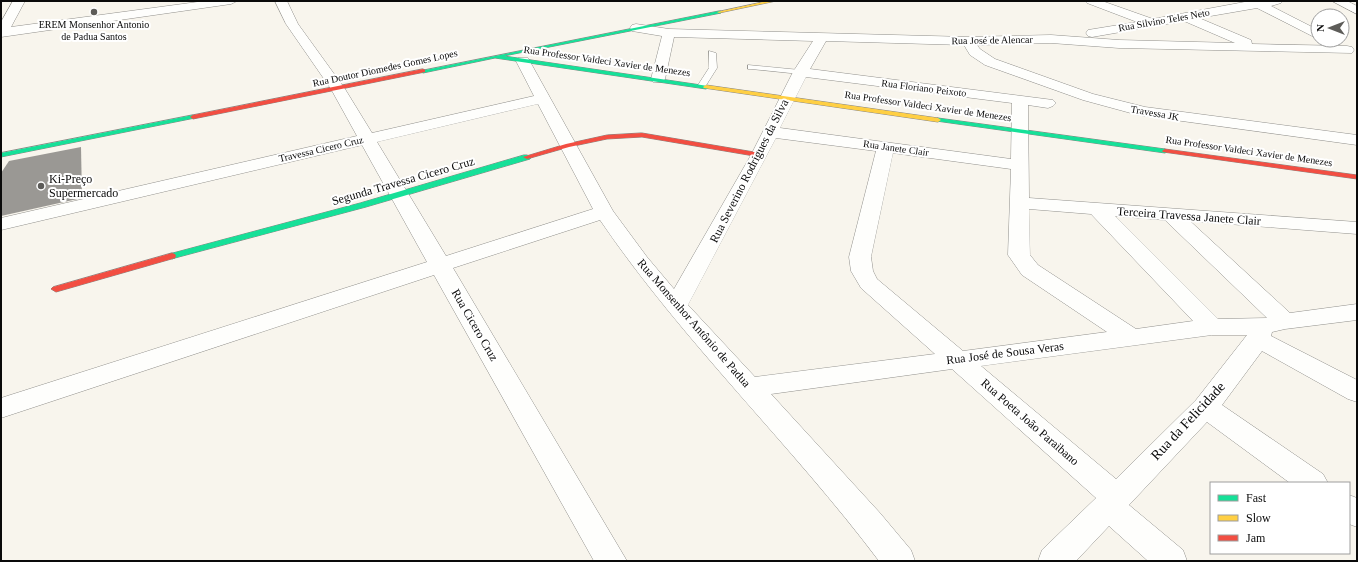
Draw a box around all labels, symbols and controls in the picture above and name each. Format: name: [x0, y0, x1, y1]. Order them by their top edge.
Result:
marker: EREM Monsenhor Antonio de Padua Santos: [89, 7, 99, 17]
street label: Rua Silvino Teles Neto: [1117, 7, 1211, 33]
north arrow: [1310, 8, 1350, 48]
place label: EREM Monsenhor Antonio de Padua Santos: [39, 19, 149, 42]
text: N: [1314, 24, 1326, 32]
street label: Rua José de Alencar: [951, 34, 1033, 46]
street label: Rua Professor Valdeci Xavier de Menezes: [523, 44, 691, 78]
street label: Rua Doutor Diomedes Gomes Lopes: [312, 47, 459, 89]
street label: Rua Floriano Peixoto: [881, 77, 967, 99]
street label: Rua Professor Valdeci Xavier de Menezes: [844, 89, 1012, 123]
street label: Rua Severino Rodrigues da Silva: [707, 96, 792, 245]
street label: Travessa JK: [1130, 103, 1181, 123]
street label: Travessa Cicero Cruz: [278, 134, 365, 164]
street label: Rua Professor Valdeci Xavier de Menezes: [1165, 134, 1333, 168]
street label: Rua Janete Clair: [863, 138, 930, 158]
street label: Segunda Travessa Cicero Cruz: [330, 154, 476, 208]
place label: Ki-Preço Supermercado: [49, 172, 118, 200]
marker: Ki-Preço Supermercado: [36, 181, 46, 191]
street label: Terceira Travessa Janete Clair: [1117, 204, 1261, 228]
street label: Rua Monsenhor Antônio de Padua: [634, 256, 754, 390]
street label: Rua Cicero Cruz: [449, 287, 501, 363]
street label: Rua José de Sousa Veras: [945, 339, 1065, 367]
street label: Rua Poeta João Paraibano: [978, 376, 1082, 468]
street label: Rua da Felicidade: [1148, 379, 1228, 463]
legend: [1210, 482, 1350, 554]
text: Fast: [1246, 491, 1267, 505]
text: Slow: [1246, 511, 1271, 525]
text: Jam: [1246, 531, 1266, 545]

